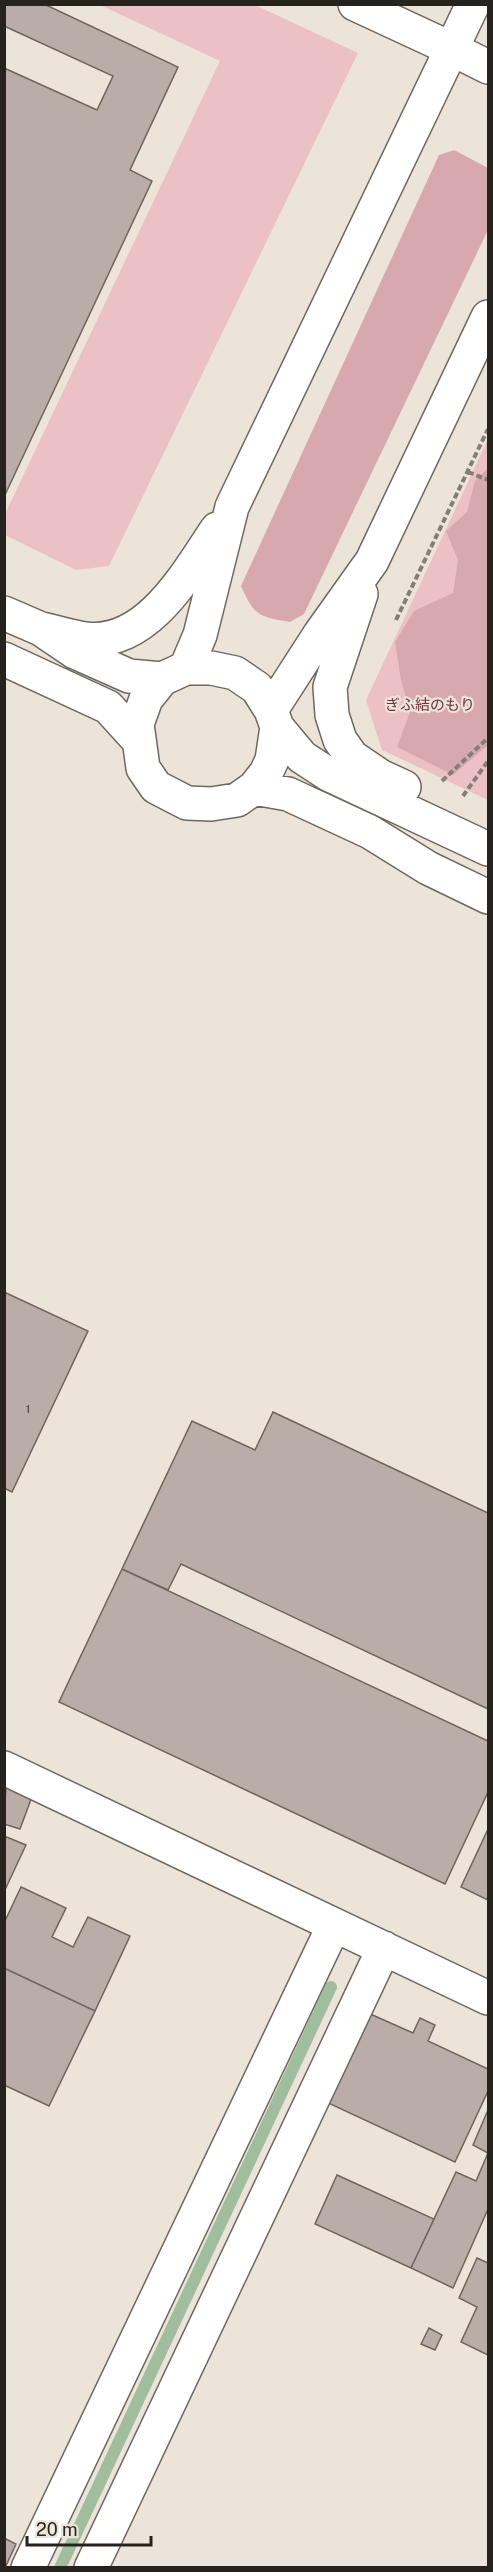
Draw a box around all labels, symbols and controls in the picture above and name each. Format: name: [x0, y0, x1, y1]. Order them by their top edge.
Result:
park label: ぎふ結のもり: [385, 696, 475, 713]
house number: 1: [26, 1402, 30, 1416]
scale bar: [27, 2509, 152, 2547]
text: 20 m: [36, 2519, 78, 2540]

